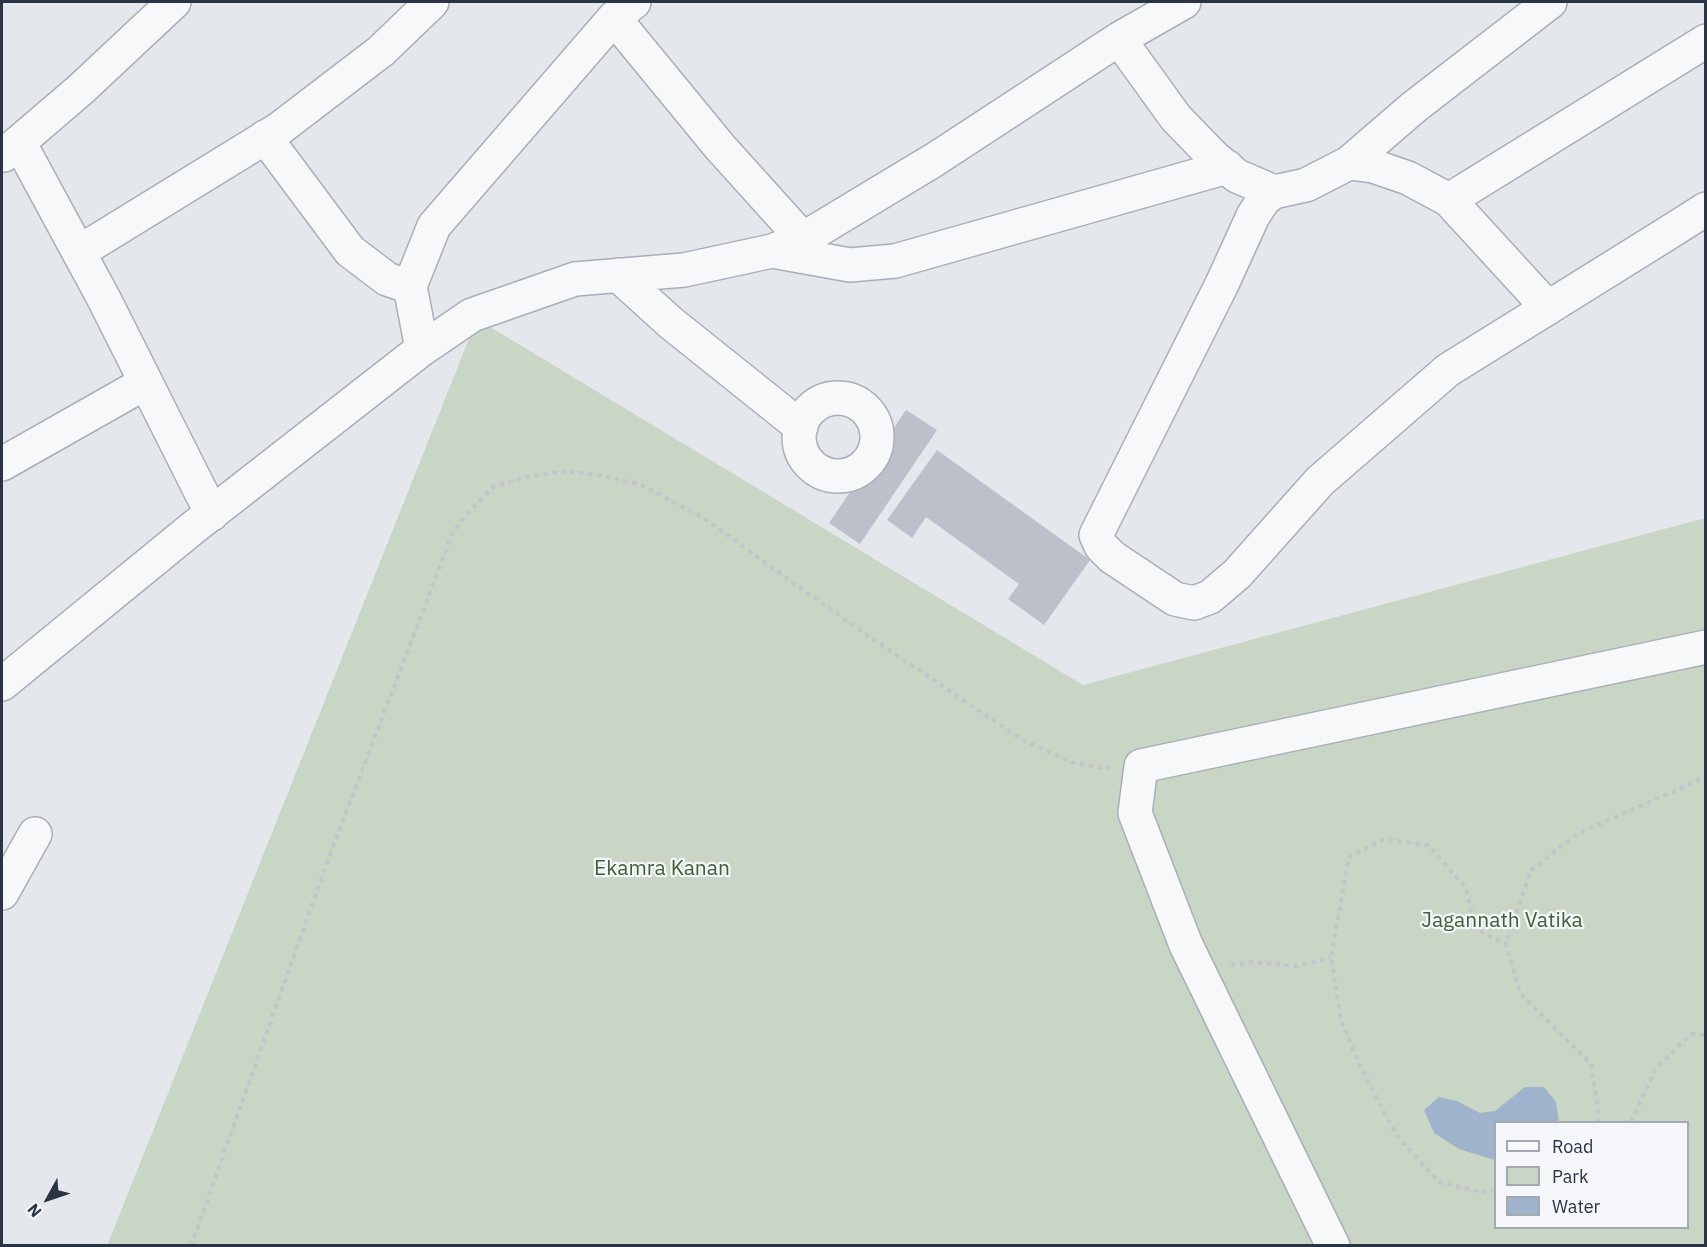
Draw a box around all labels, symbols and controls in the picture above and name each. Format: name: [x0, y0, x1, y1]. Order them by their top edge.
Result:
park label: Ekamra Kanan: [594, 856, 730, 882]
park label: Jagannath Vatika: [1421, 908, 1583, 934]
legend: [1494, 1121, 1689, 1229]
text: Road: [1552, 1135, 1593, 1158]
text: Park: [1552, 1165, 1588, 1188]
north arrow: [18, 1169, 78, 1229]
text: Water: [1552, 1195, 1600, 1218]
text: N: [23, 1200, 46, 1221]

